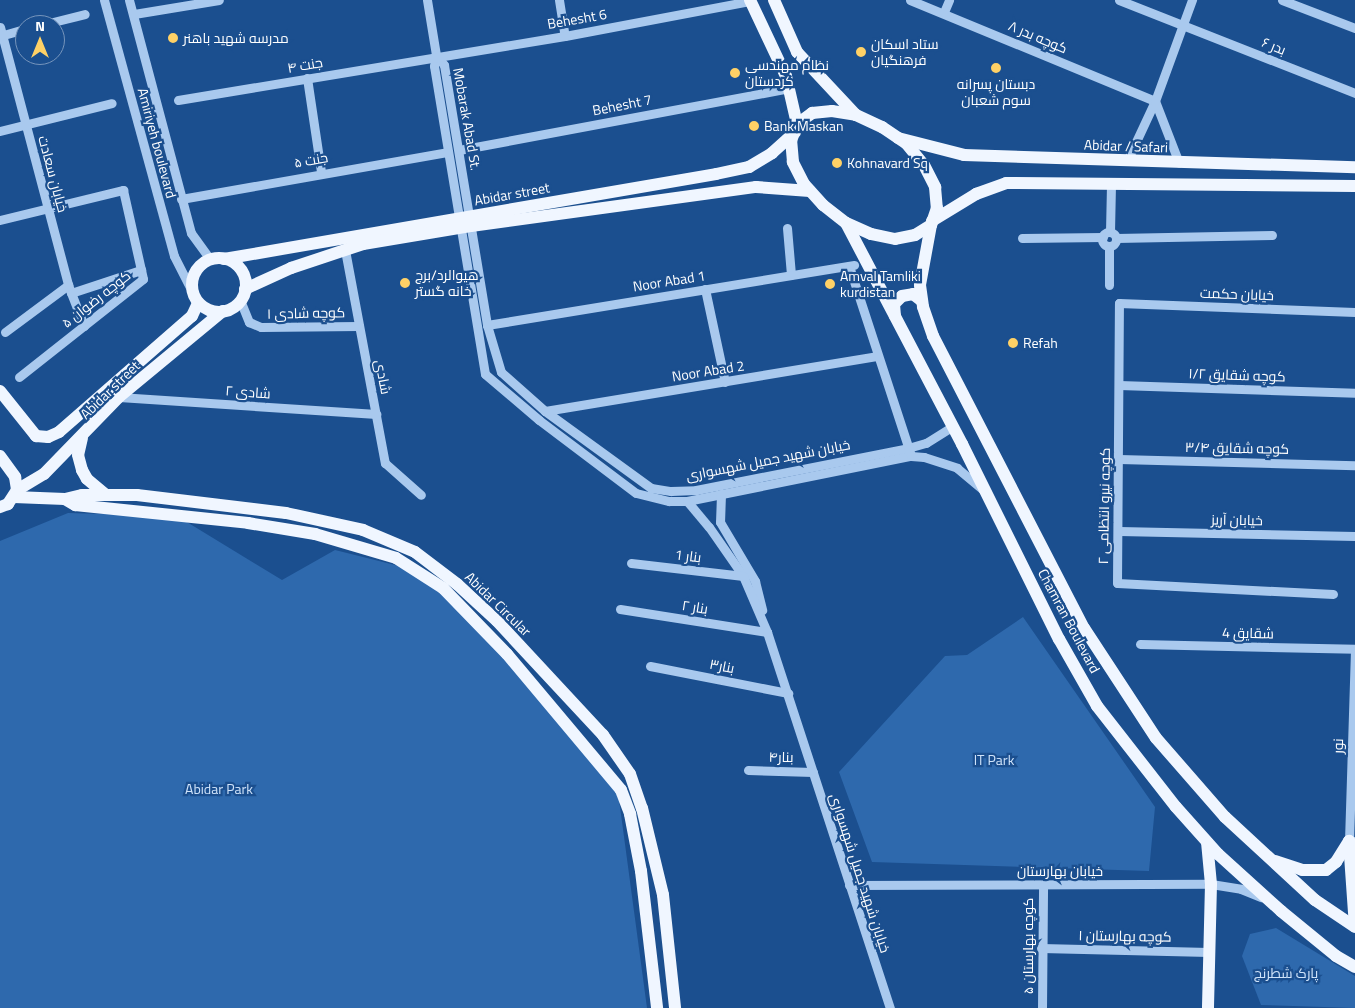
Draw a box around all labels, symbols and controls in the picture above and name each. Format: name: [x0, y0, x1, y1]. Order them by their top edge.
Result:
street label: Behesht 6: [546, 6, 608, 32]
north arrow: [15, 15, 65, 65]
text: N: [35, 15, 45, 36]
street label: کوچه بدر ۸: [1006, 17, 1070, 57]
place label: مدرسه شهید باهنر: [183, 30, 289, 46]
marker: مدرسه شهید باهنر: [167, 32, 179, 44]
street label: بدر ۶: [1259, 34, 1289, 58]
place label: ستاد اسکان فرهنگیان: [871, 36, 939, 68]
marker: ستاد اسکان فرهنگیان: [855, 46, 867, 58]
street label: جنت ۴: [286, 54, 324, 76]
place label: نظام مهندسی کردستان: [745, 57, 829, 90]
marker: دبستان پسرانه سوم شعبان: [990, 62, 1002, 74]
street label: Mobarak Abad St.: [450, 66, 484, 172]
marker: نظام مهندسی کردستان: [729, 67, 741, 79]
place label: دبستان پسرانه سوم شعبان: [957, 76, 1035, 108]
street label: Amiriyeh boulevard: [134, 86, 180, 200]
street label: Behesht 7: [591, 91, 653, 119]
place label: Bank Maskan: [764, 118, 843, 134]
marker: Bank Maskan: [748, 120, 760, 132]
street label: خیابان سعادت: [35, 134, 71, 214]
street label: Abidar / Safari: [1084, 136, 1168, 156]
street label: جنت ۵: [293, 149, 329, 171]
place label: Kohnavard Sq: [847, 155, 928, 171]
marker: Kohnavard Sq: [831, 157, 843, 169]
street label: Abidar street: [473, 179, 551, 209]
street label: کوچه رضوان ۵: [58, 267, 134, 331]
place label: هیوالرد/برج خانه گستر: [415, 267, 479, 300]
street label: Noor Abad 1: [632, 267, 706, 295]
place label: Amval Tamliki kurdistan: [840, 268, 921, 300]
marker: هیوالرد/برج خانه گستر: [399, 277, 411, 289]
marker: Amval Tamliki kurdistan: [824, 278, 836, 290]
street label: خیابان حکمت: [1200, 284, 1274, 304]
street label: کوچه شادی ۱: [267, 304, 345, 322]
place label: Refah: [1023, 335, 1058, 351]
marker: Refah: [1007, 337, 1019, 349]
street label: Abidar street: [77, 357, 143, 423]
street label: Noor Abad 2: [671, 357, 745, 385]
street label: شادی: [371, 358, 395, 396]
street label: کوچه شقایق ۱/۲: [1188, 365, 1286, 385]
street label: شادی ۲: [225, 382, 271, 402]
street label: خیابان شهید جمیل شهسواری: [684, 436, 852, 484]
street label: کوچه شقایق ۳/۴: [1185, 439, 1289, 457]
street label: کوچه نیرو انتظامی ۲: [1095, 448, 1113, 564]
street label: خیابان آریز: [1211, 511, 1263, 529]
street label: بنار 1: [674, 546, 702, 566]
street label: Chamran Boulevard: [1034, 566, 1104, 676]
street label: Abidar Circular: [462, 568, 534, 640]
street label: بنار ۲: [681, 597, 709, 617]
street label: شقایق 4: [1222, 624, 1274, 642]
street label: بنار۳: [708, 655, 736, 677]
street label: نور: [1329, 738, 1347, 754]
street label: بنار۴: [768, 748, 794, 766]
park label: IT Park: [974, 752, 1014, 768]
park label: Abidar Park: [185, 781, 253, 797]
street label: خیابان شهید جمیل شهسواری: [826, 791, 894, 955]
street label: خیابان بهارستان: [1017, 863, 1103, 879]
street label: کوچه بهارستان ۵: [1020, 898, 1036, 994]
street label: کوچه بهارستان ۱: [1078, 927, 1172, 945]
park label: پارک شطرنج: [1254, 965, 1318, 981]

